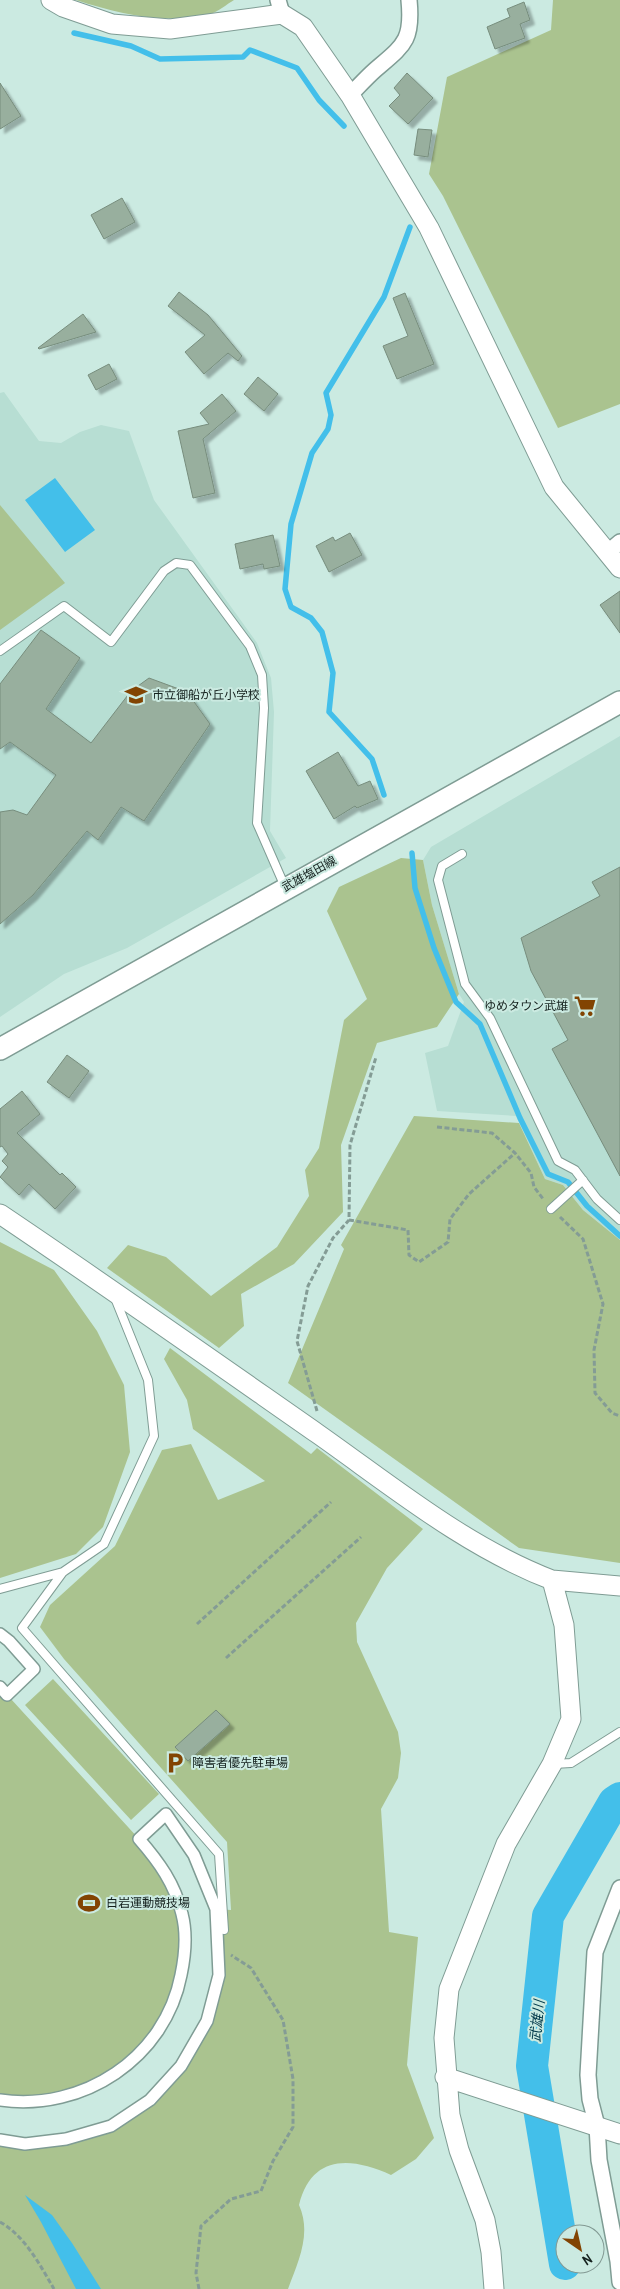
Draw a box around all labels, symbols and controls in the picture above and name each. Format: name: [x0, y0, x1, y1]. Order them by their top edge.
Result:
school or university icon: 市立御船が丘小学校: [123, 682, 149, 708]
place label: 市立御船が丘小学校: [152, 687, 260, 703]
street label: 武雄塩田線: [279, 852, 339, 896]
supermarket icon: ゆめタウン武雄: [572, 993, 598, 1019]
place label: ゆめタウン武雄: [484, 998, 568, 1014]
parking icon: 障害者優先駐車場: [162, 1750, 188, 1776]
place label: 障害者優先駐車場: [192, 1755, 288, 1771]
sports icon: 白岩運動競技場: [76, 1890, 102, 1916]
place label: 白岩運動競技場: [106, 1895, 190, 1911]
water label: 武雄川: [526, 1997, 548, 2043]
north arrow: [555, 2224, 605, 2274]
text: N: [579, 2250, 596, 2270]

